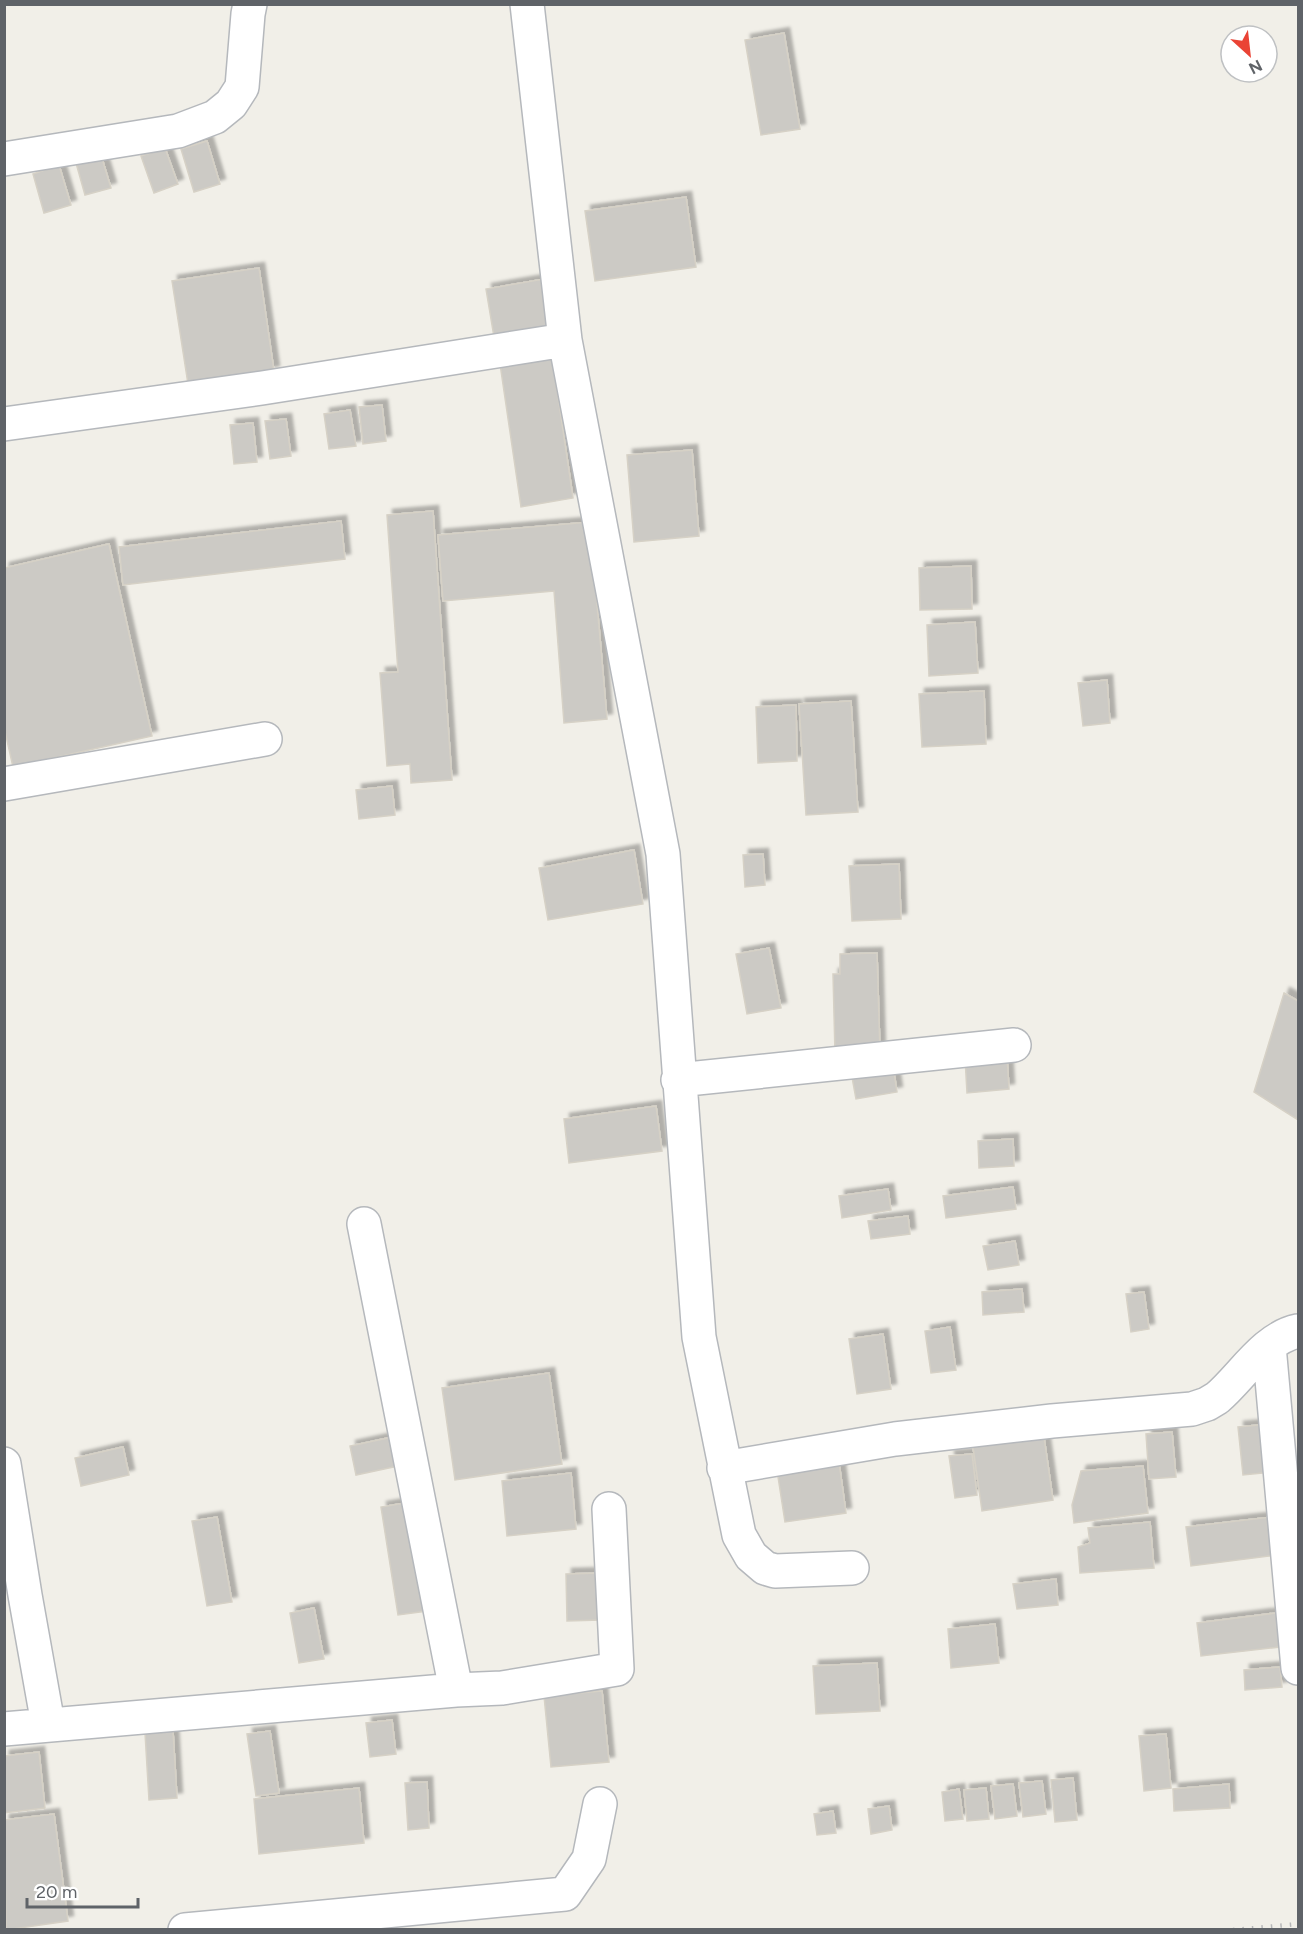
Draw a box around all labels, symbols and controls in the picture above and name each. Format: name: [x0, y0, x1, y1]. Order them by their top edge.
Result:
north arrow: [1219, 24, 1279, 84]
text: N: [1246, 56, 1265, 78]
scale bar: [27, 1871, 138, 1909]
text: 20 m: [36, 1881, 77, 1903]

